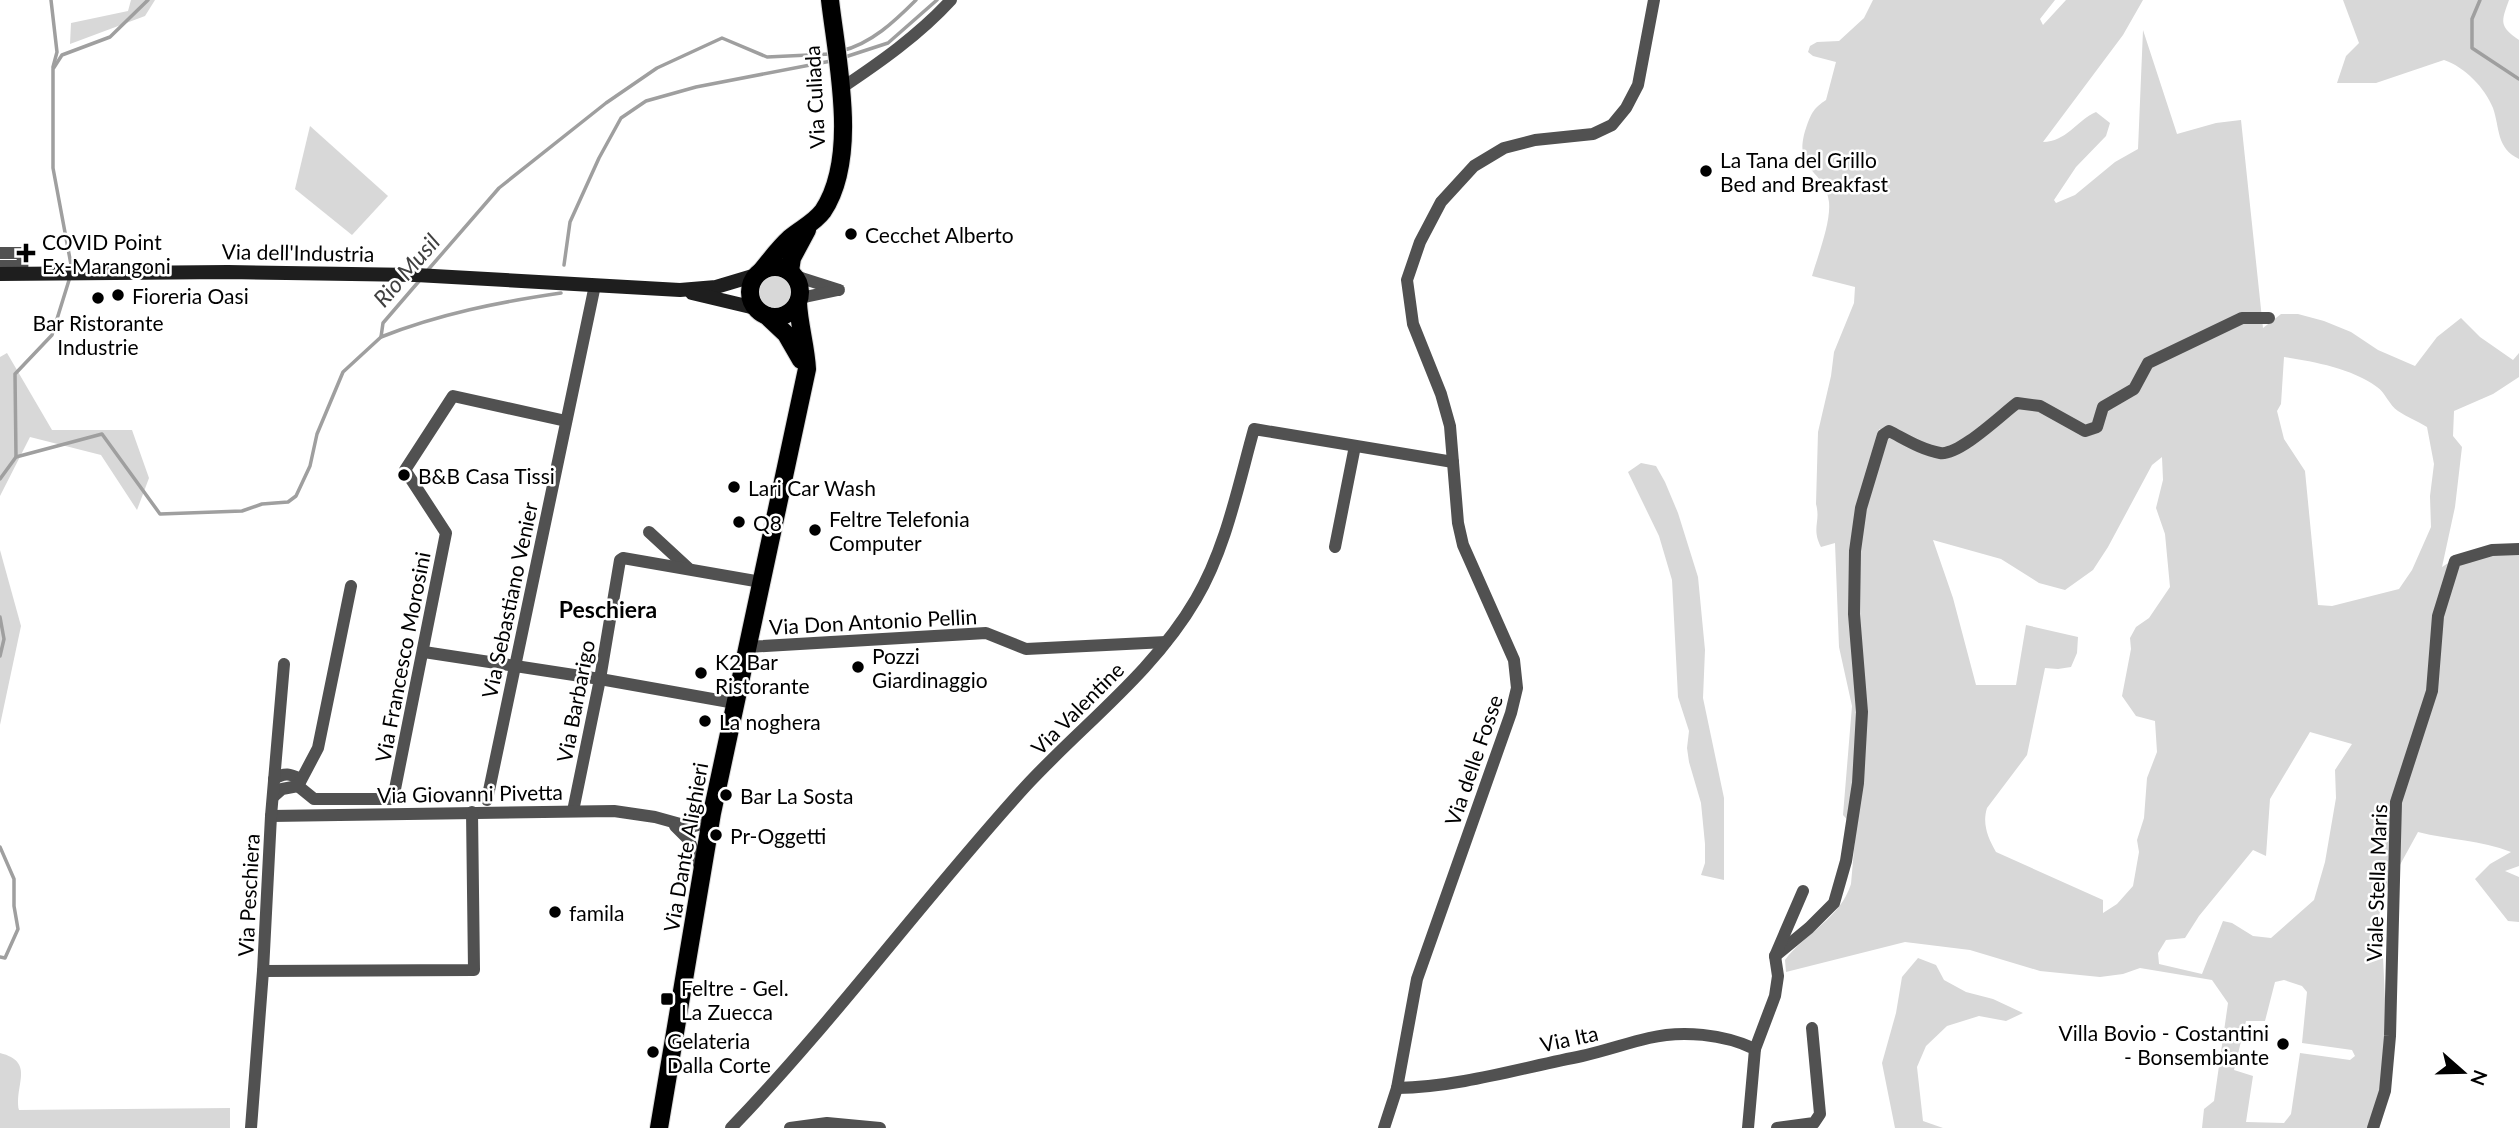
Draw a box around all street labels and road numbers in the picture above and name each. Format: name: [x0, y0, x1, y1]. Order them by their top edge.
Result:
street label: Via Culiada: [799, 45, 829, 149]
street label: Via dell'Industria: [221, 238, 375, 266]
street label: Via Sebastiano Venier: [476, 499, 542, 700]
street label: Via Francesco Morosini: [369, 550, 435, 764]
street label: Via Don Antonio Pellin: [768, 603, 978, 639]
street label: Via Barbarigo: [551, 638, 599, 764]
street label: Via Valentine: [1025, 656, 1129, 760]
street label: Via delle Fosse: [1439, 691, 1507, 829]
street label: Via Dante Alighieri: [658, 760, 712, 934]
street label: Via Giovanni Pivetta: [377, 779, 563, 807]
street label: Viale Stella Maris: [2361, 804, 2391, 962]
street label: Via Peschiera: [232, 833, 264, 957]
street label: Via Ita: [1538, 1020, 1600, 1056]

